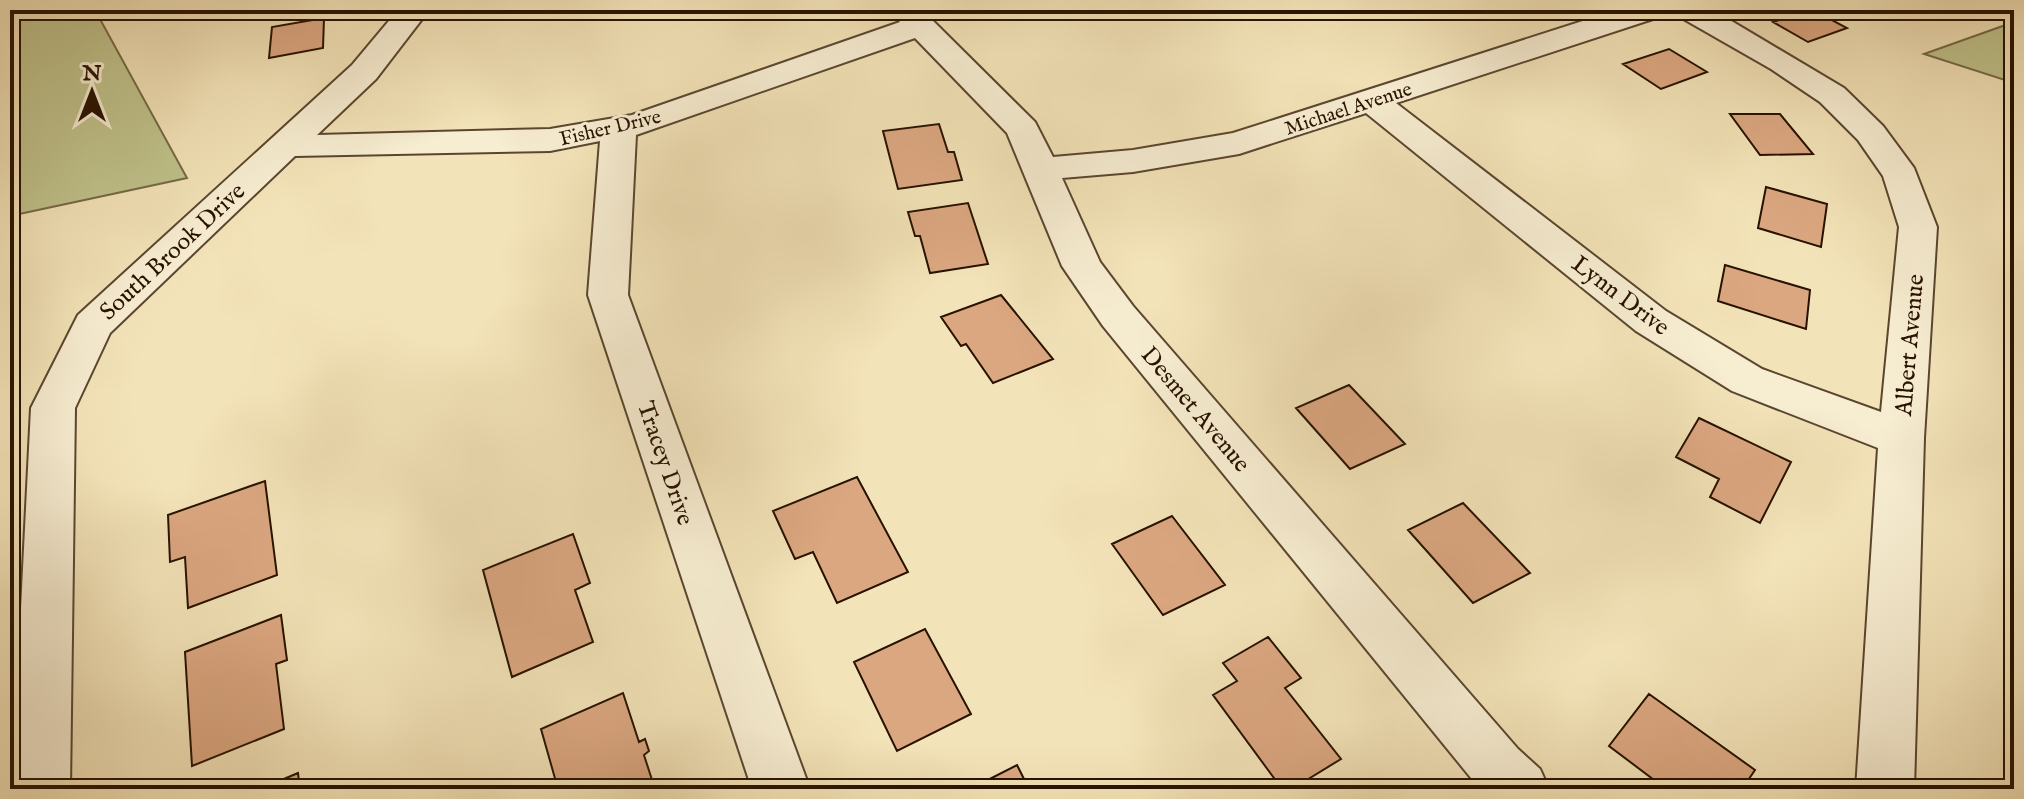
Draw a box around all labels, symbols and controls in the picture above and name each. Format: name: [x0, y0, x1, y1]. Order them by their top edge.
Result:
north arrow: [52, 52, 132, 132]
text: N: [81, 60, 102, 88]
street label: Michael Avenue: [1282, 77, 1415, 142]
street label: Fisher Drive: [557, 105, 663, 152]
street label: South Brook Drive: [94, 177, 252, 328]
street label: Lynn Drive: [1565, 249, 1675, 343]
street label: Albert Avenue: [1889, 273, 1932, 418]
street label: Desmet Avenue: [1133, 341, 1257, 479]
street label: Tracey Drive: [629, 397, 700, 530]

